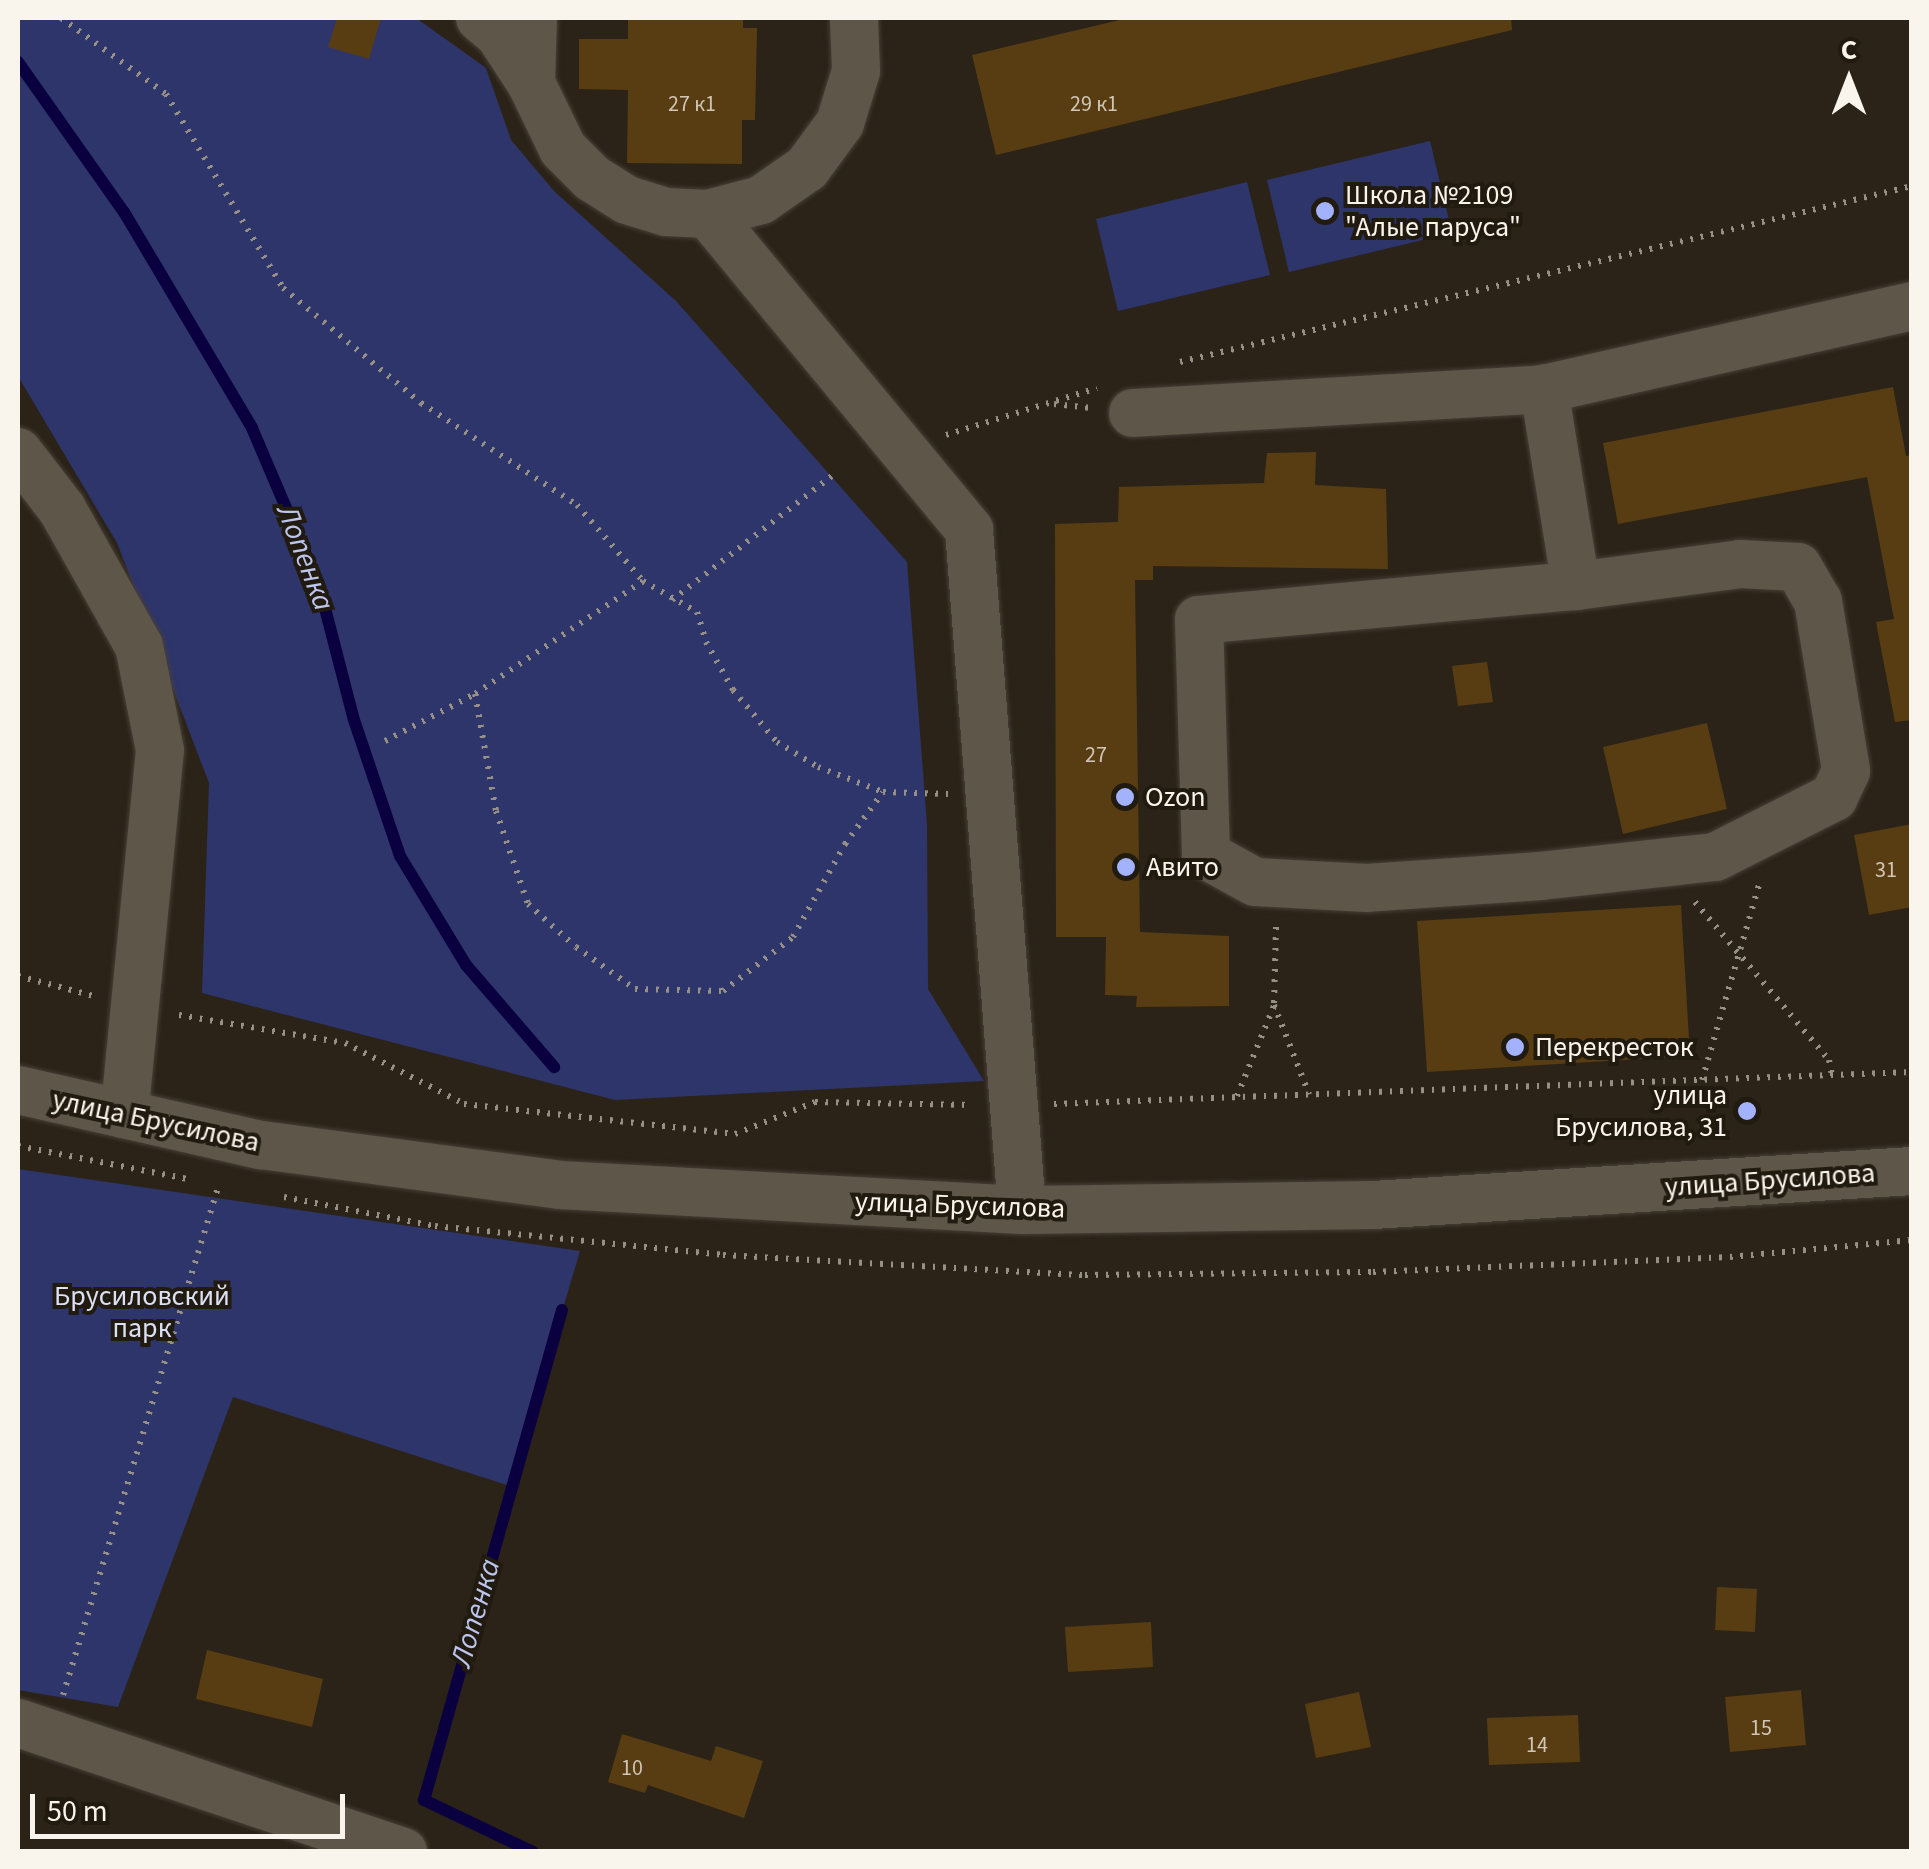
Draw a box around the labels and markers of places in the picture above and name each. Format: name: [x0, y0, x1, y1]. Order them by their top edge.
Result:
place label: Школа №2109 "Алые паруса": [1345, 178, 1521, 244]
marker: Школа №2109 "Алые паруса": [1314, 200, 1336, 222]
place label: Ozon: [1145, 780, 1205, 814]
marker: Ozon: [1114, 786, 1136, 808]
place label: Авито: [1146, 850, 1219, 884]
marker: Авито: [1115, 856, 1137, 878]
place label: Перекресток: [1535, 1030, 1694, 1064]
marker: Перекресток: [1504, 1036, 1526, 1058]
place label: улица Брусилова, 31: [1555, 1078, 1727, 1144]
marker: улица Брусилова, 31: [1736, 1100, 1758, 1122]

